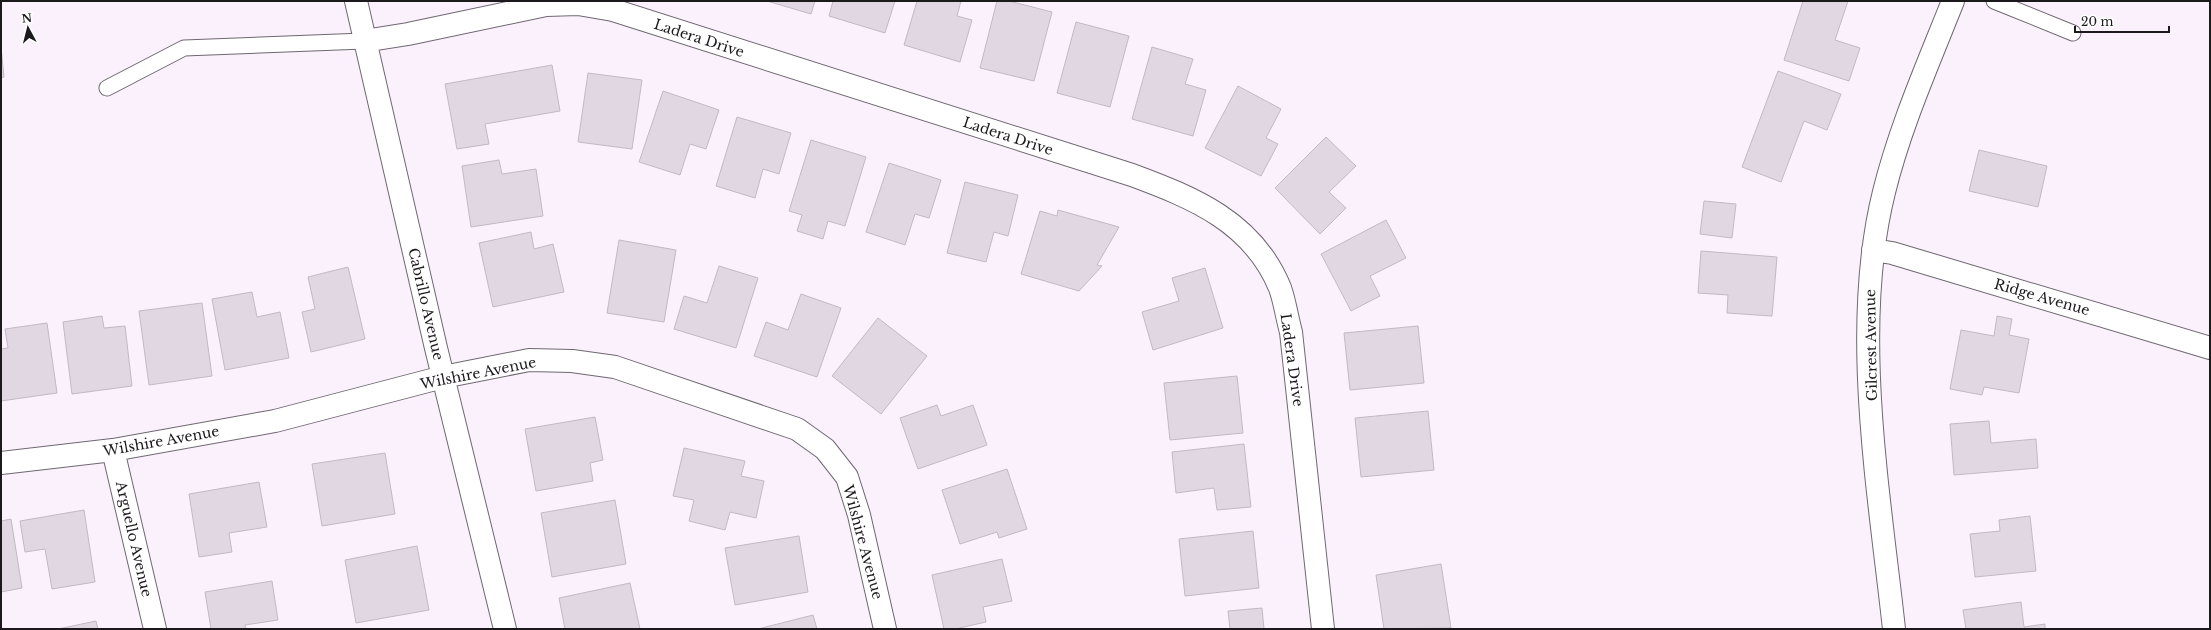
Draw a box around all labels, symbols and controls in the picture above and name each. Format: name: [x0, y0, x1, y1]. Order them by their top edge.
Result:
north arrow: [8, 8, 48, 48]
scale bar: [2075, 8, 2169, 34]
text: N: [21, 10, 33, 26]
text: 20 m: [2081, 14, 2113, 29]
street label: Ladera Drive: [652, 15, 746, 61]
street label: Ladera Drive: [961, 113, 1055, 159]
street label: Cabrillo Avenue: [404, 246, 448, 362]
street label: Ridge Avenue: [1992, 275, 2092, 319]
street label: Gilcrest Avenue: [1861, 289, 1881, 401]
street label: Ladera Drive: [1277, 312, 1307, 408]
street label: Wilshire Avenue: [418, 353, 538, 393]
street label: Wilshire Avenue: [100, 422, 221, 460]
street label: Arguello Avenue: [112, 478, 156, 599]
street label: Wilshire Avenue: [839, 482, 887, 601]

